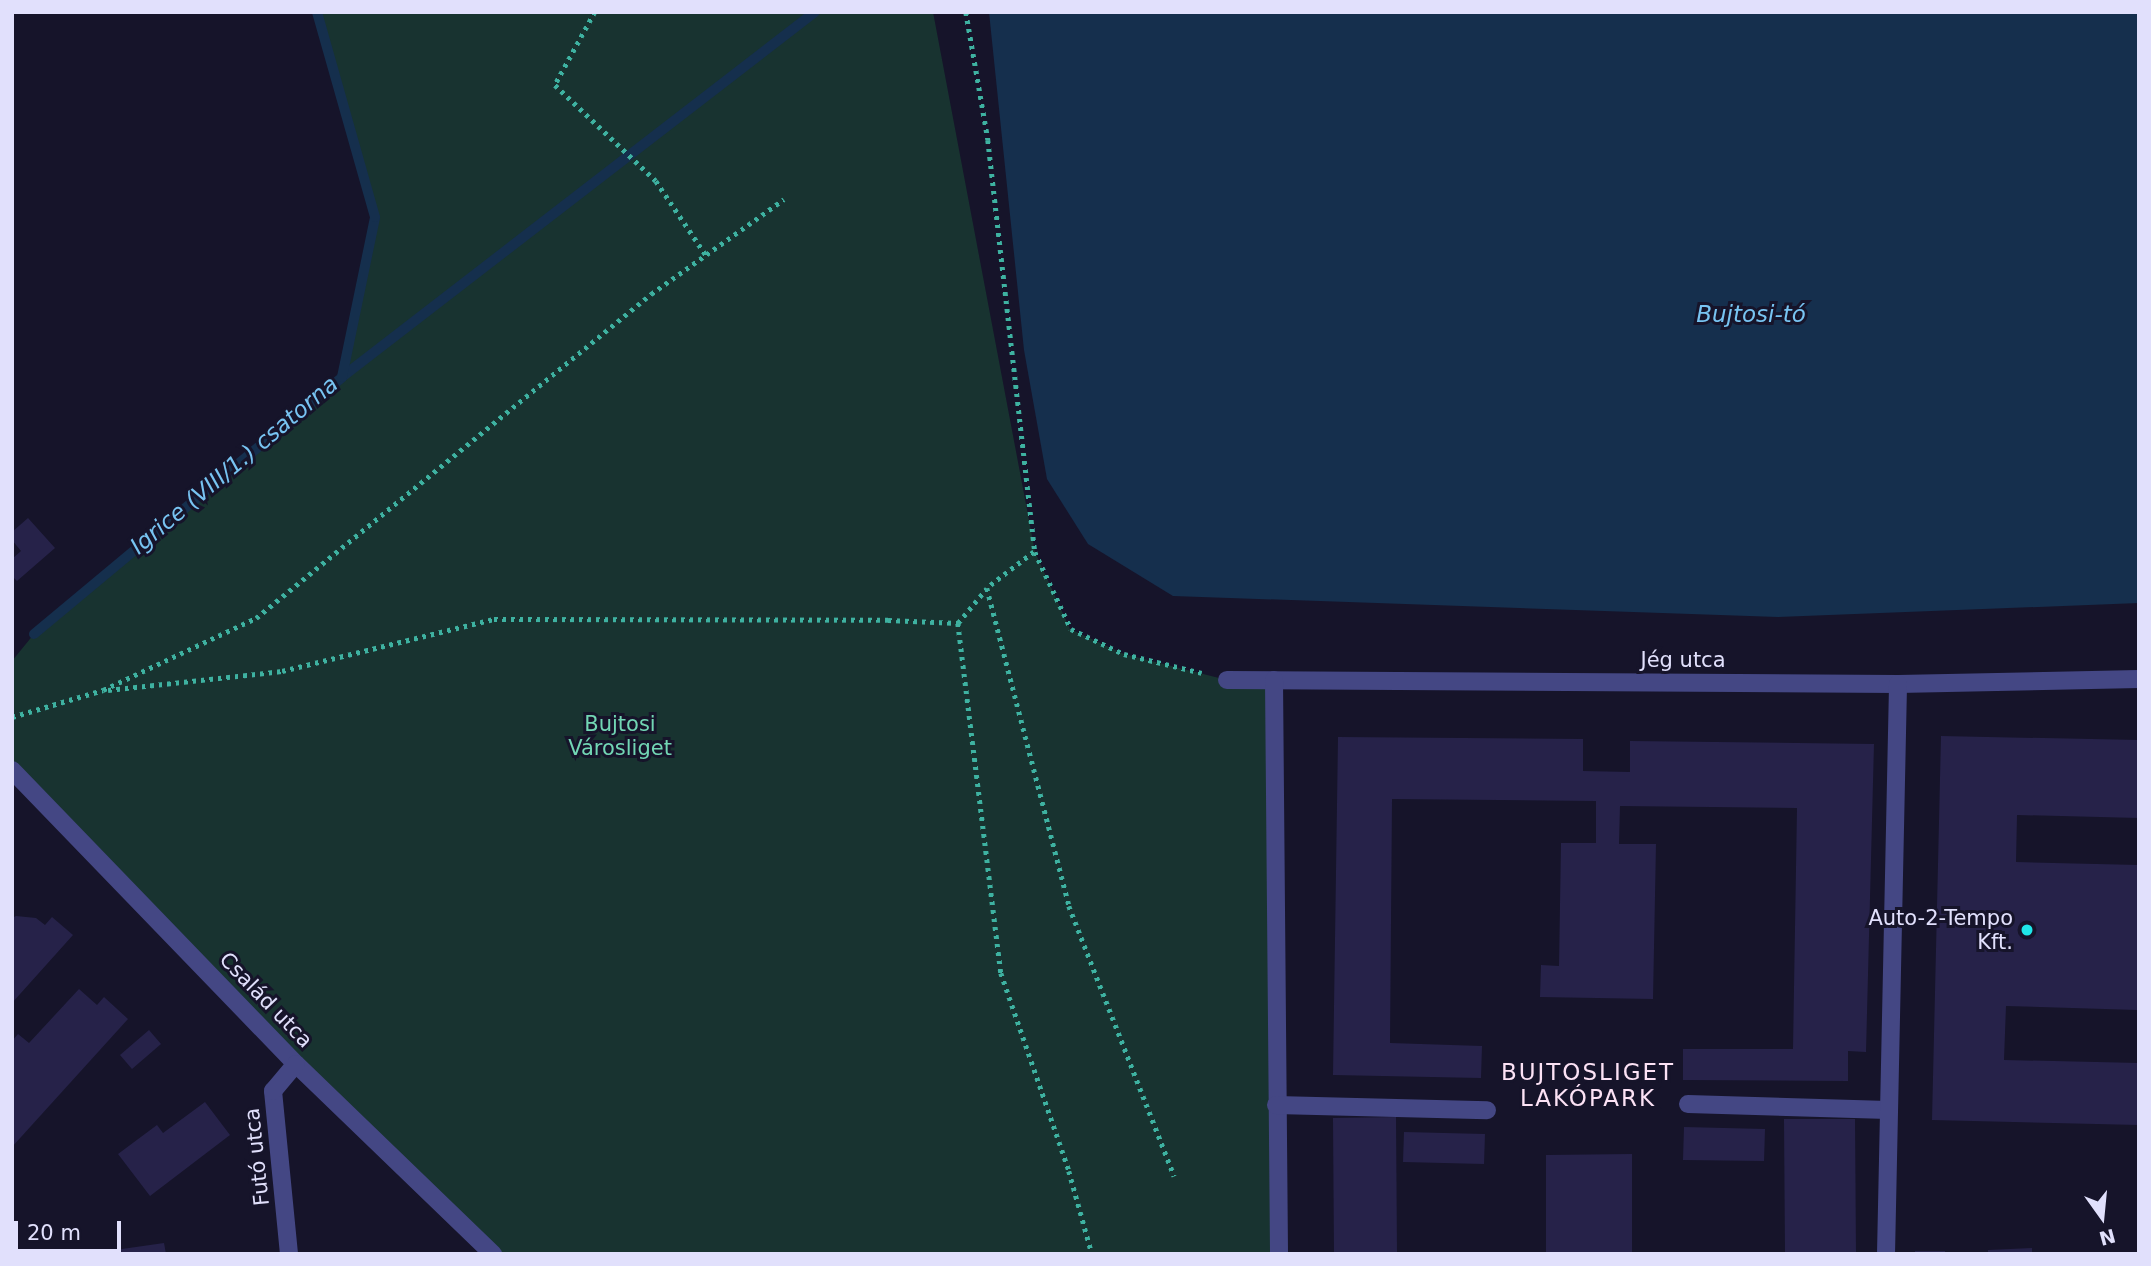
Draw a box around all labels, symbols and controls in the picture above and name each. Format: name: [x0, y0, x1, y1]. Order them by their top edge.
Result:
water label: Bujtosi-tó: [1696, 300, 1806, 328]
water label: Igrice (VIII/1.) csatorna: [125, 370, 343, 560]
street label: Jég utca: [1640, 647, 1726, 673]
park label: Bujtosi Városliget: [568, 711, 672, 761]
place label: Auto-2-Tempo Kft.: [1868, 905, 2013, 955]
marker: Auto-2-Tempo Kft.: [2019, 922, 2035, 938]
street label: Család utca: [214, 947, 318, 1053]
district label: BUJTOSLIGET LAKÓPARK: [1502, 1058, 1674, 1112]
street label: Futó utca: [239, 1107, 275, 1207]
north arrow: [2067, 1182, 2137, 1252]
scale bar: [18, 1206, 124, 1250]
text: 20 m: [27, 1221, 81, 1245]
text: N: [2097, 1225, 2118, 1250]

